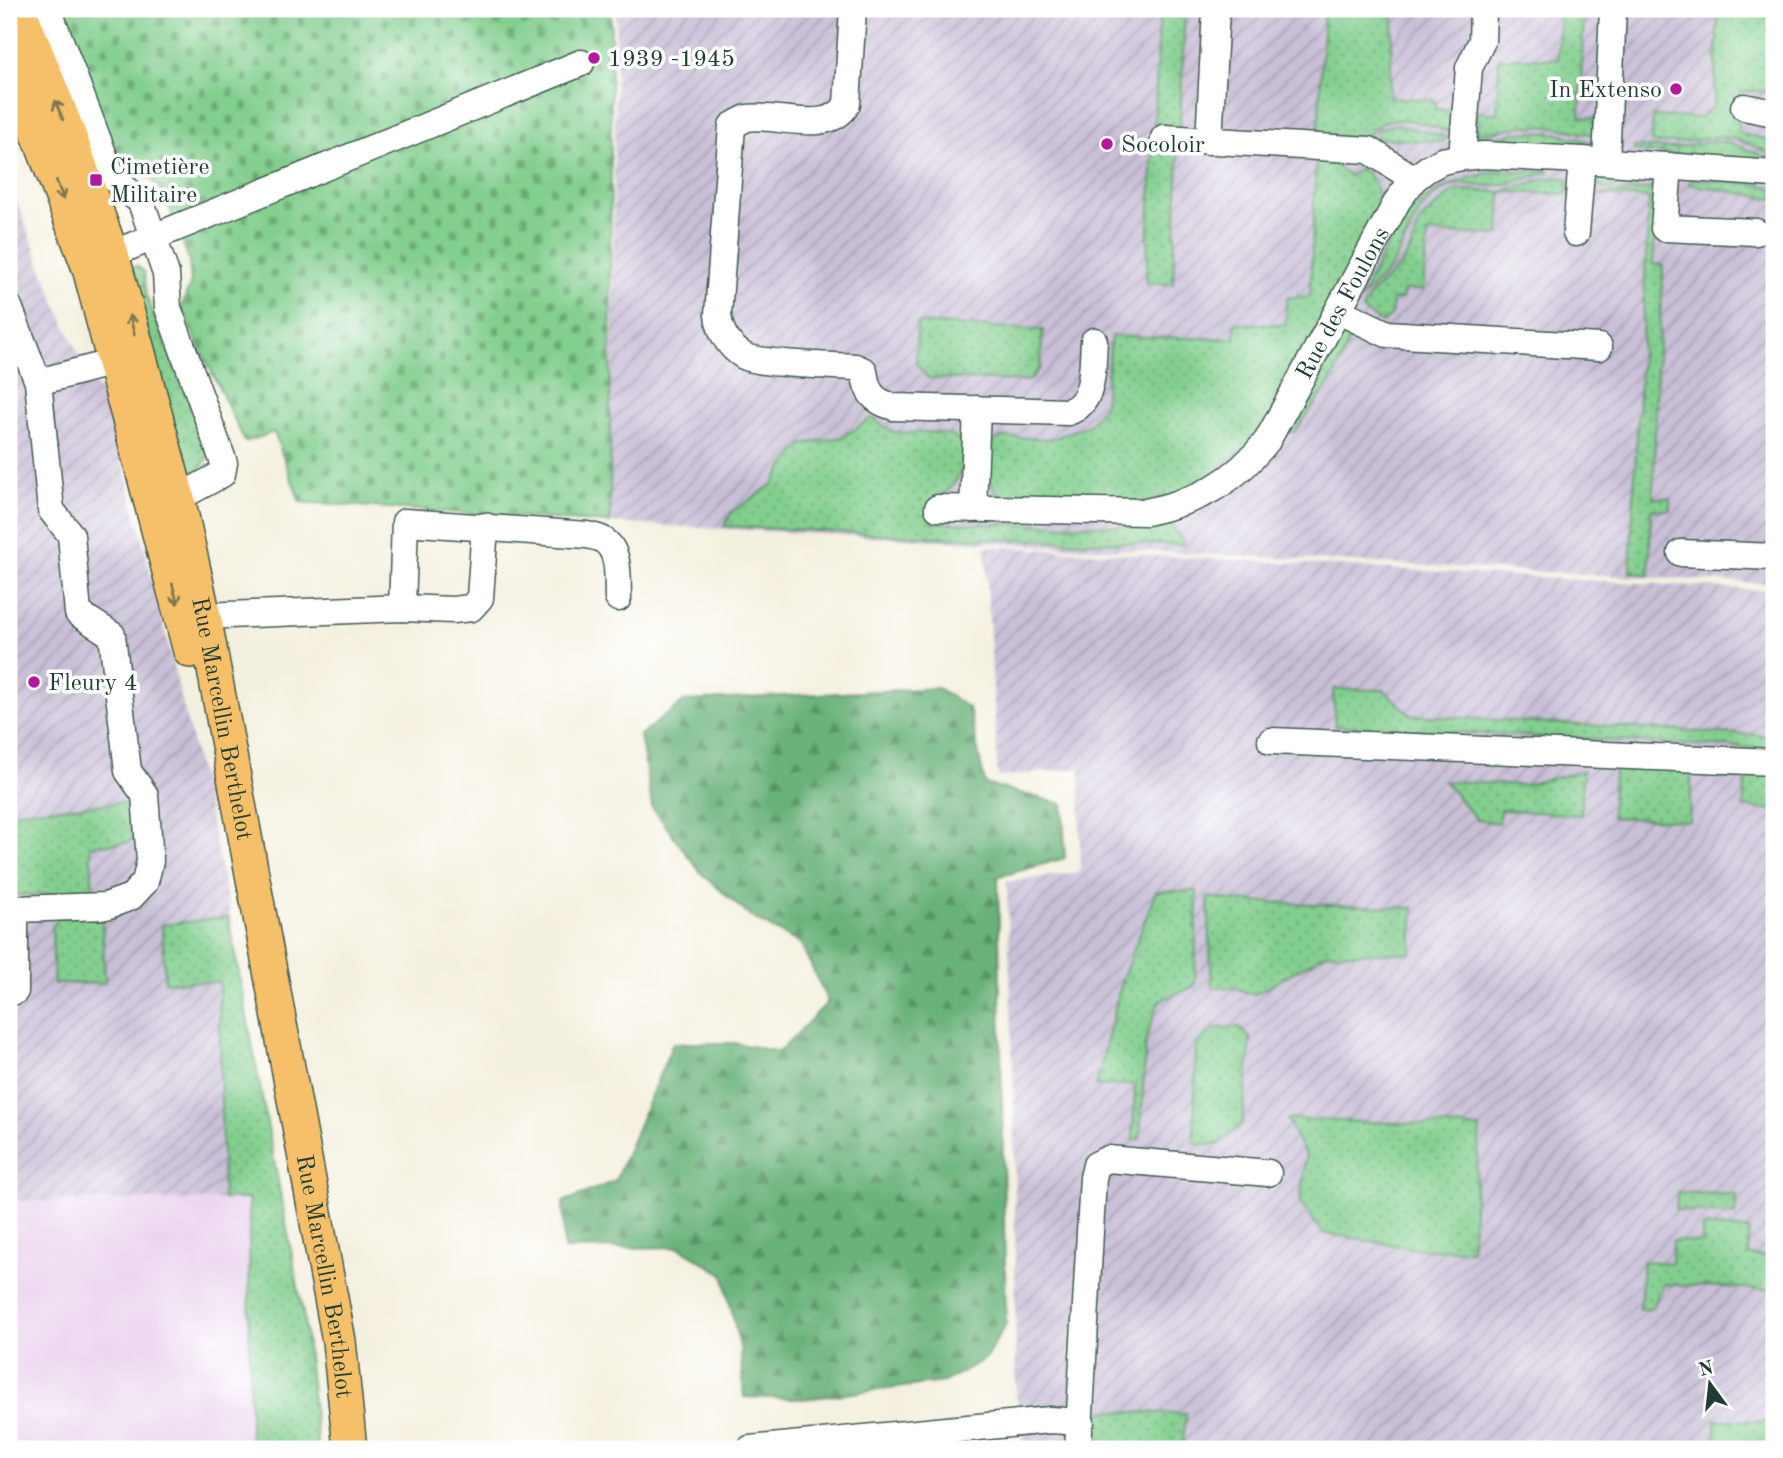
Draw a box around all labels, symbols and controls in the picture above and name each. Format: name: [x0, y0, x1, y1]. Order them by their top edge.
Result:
place label: 1939 -1945: [608, 48, 735, 72]
marker: 1939 -1945: [586, 50, 602, 66]
place label: In Extenso: [1549, 79, 1662, 103]
marker: In Extenso: [1668, 81, 1684, 97]
one-way arrow: [51, 99, 64, 121]
place label: Socoloir: [1121, 134, 1205, 158]
marker: Socoloir: [1099, 136, 1115, 152]
place label: Cimetière Militaire: [110, 156, 209, 208]
marker: Cimetière Militaire: [88, 172, 104, 188]
one-way arrow: [55, 179, 67, 201]
street label: Rue des Foulons: [1293, 223, 1395, 384]
one-way arrow: [125, 314, 138, 337]
one-way arrow: [169, 582, 182, 605]
street label: Rue Marcellin Berthelot: [186, 595, 256, 843]
place label: Fleury 4: [48, 672, 138, 696]
marker: Fleury 4: [26, 674, 42, 690]
street label: Rue Marcellin Berthelot: [291, 1153, 355, 1399]
north arrow: [1674, 1350, 1744, 1420]
text: N: [1697, 1359, 1716, 1381]

